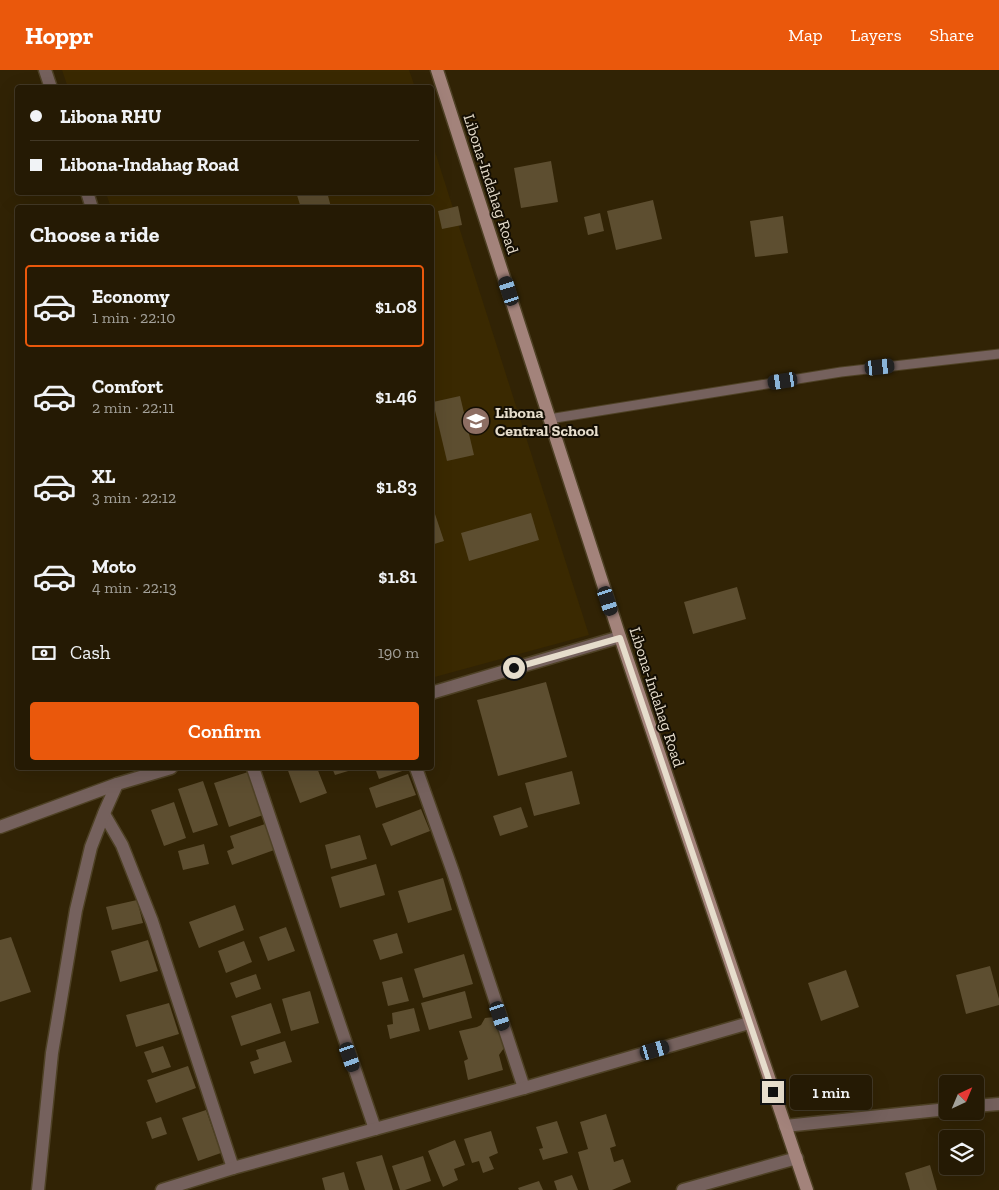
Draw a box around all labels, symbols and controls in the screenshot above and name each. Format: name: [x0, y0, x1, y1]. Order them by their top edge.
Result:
text: Hoppr: [25, 21, 93, 50]
text: Map: [788, 24, 823, 46]
text: Layers: [851, 24, 902, 46]
text: Share: [930, 24, 974, 46]
text: Libona RHU: [60, 105, 161, 128]
street label: Libona-Indahag Road: [459, 112, 523, 257]
text: Libona-Indahag Road: [60, 153, 239, 176]
text: Choose a ride: [30, 221, 160, 248]
car: [497, 274, 520, 308]
icon: car: [32, 284, 77, 329]
text: Economy: [92, 285, 170, 308]
text: $1.08: [375, 295, 417, 318]
text: 1 min · 22:10: [92, 308, 175, 327]
car: [864, 358, 895, 376]
car: [767, 371, 798, 391]
icon: car: [32, 374, 77, 419]
text: Comfort: [92, 375, 163, 398]
text: $1.46: [375, 385, 417, 408]
text: 2 min · 22:11: [92, 398, 174, 417]
place label: Libona Central School: [495, 403, 599, 440]
school or university icon: Libona Central School: [461, 406, 491, 436]
icon: car: [32, 464, 77, 509]
text: XL: [92, 465, 115, 488]
text: $1.83: [376, 475, 417, 498]
text: 3 min · 22:12: [92, 488, 176, 507]
icon: car: [32, 554, 77, 599]
text: Moto: [92, 555, 136, 578]
text: $1.81: [378, 565, 417, 588]
text: 4 min · 22:13: [92, 578, 177, 597]
car: [596, 584, 619, 618]
street label: Libona-Indahag Road: [625, 625, 689, 770]
icon: cash: [30, 639, 58, 667]
text: Cash: [70, 641, 110, 664]
text: 190 m: [378, 643, 419, 662]
route start: [503, 657, 525, 679]
button: Confirm: [30, 702, 419, 760]
car: [488, 999, 511, 1033]
car: [638, 1039, 671, 1061]
car: [338, 1040, 361, 1074]
callout: 1 min: [790, 1074, 873, 1110]
north arrow: [939, 1075, 984, 1120]
map controls: [939, 1075, 984, 1175]
route end: [762, 1081, 784, 1103]
text: 1 min: [812, 1083, 850, 1102]
button: layers: [939, 1130, 984, 1175]

